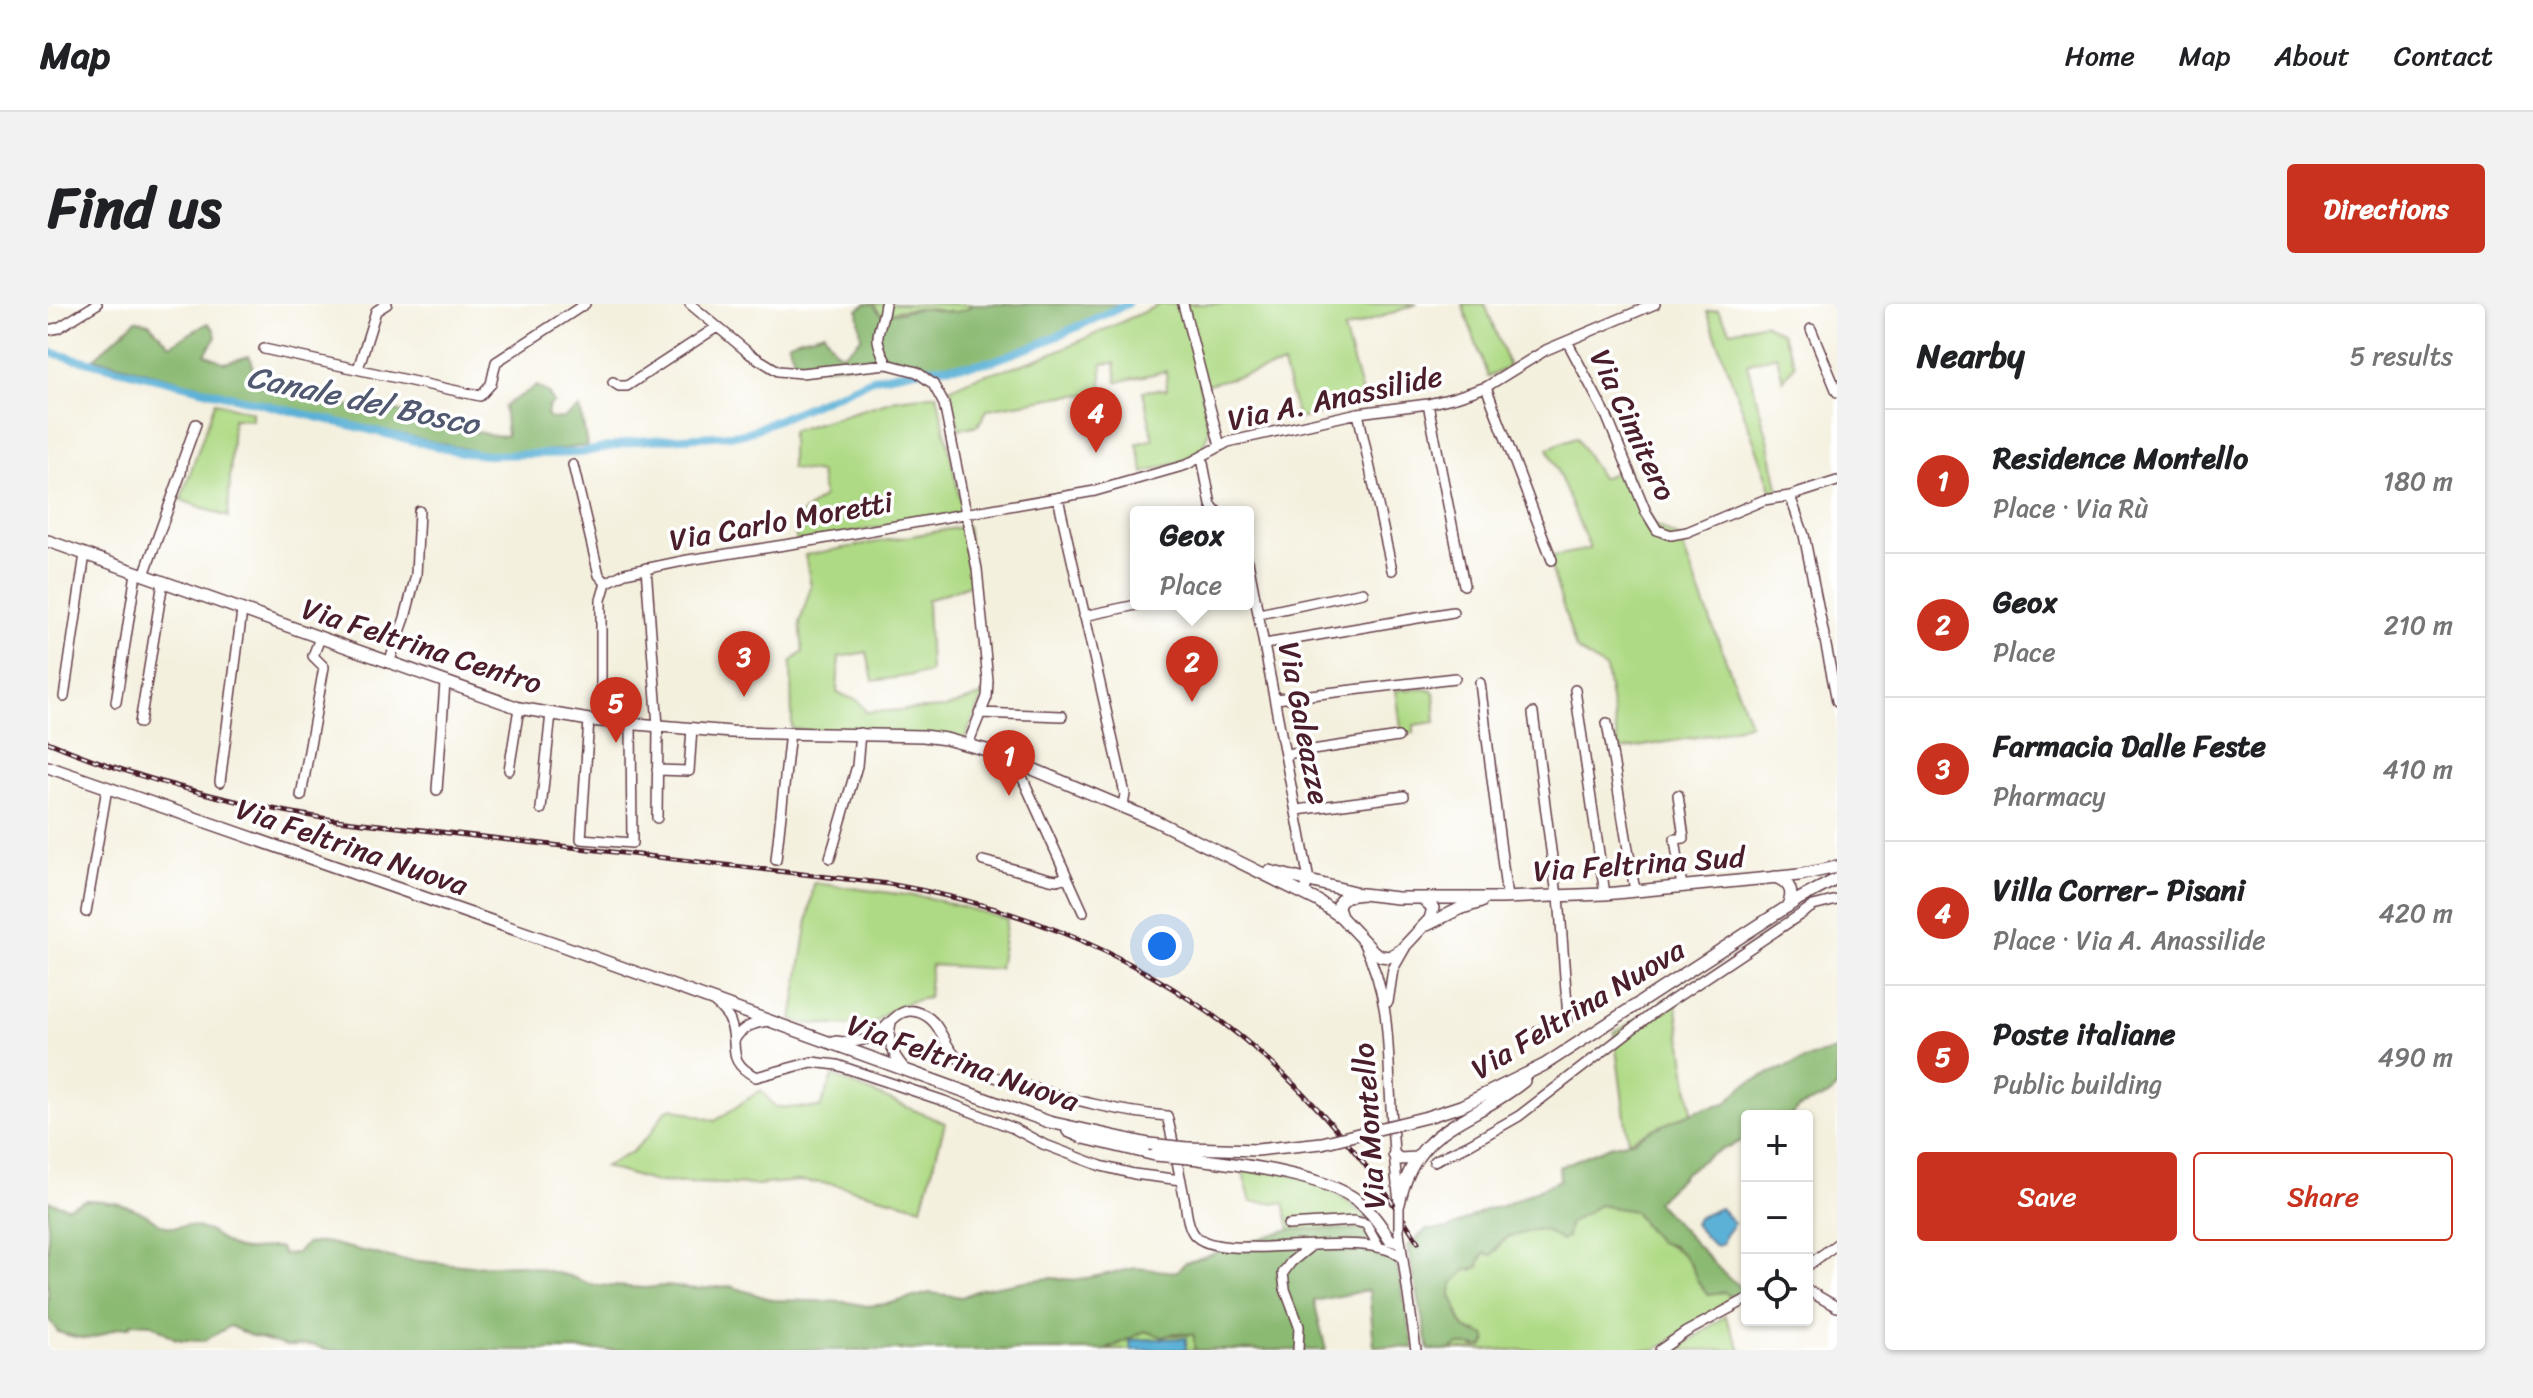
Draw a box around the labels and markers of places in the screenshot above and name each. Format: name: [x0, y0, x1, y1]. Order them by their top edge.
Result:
pin: 4: [1070, 387, 1122, 453]
pin: 3: [718, 631, 770, 697]
pin: 2: [1166, 636, 1218, 702]
pin: 5: [590, 677, 642, 743]
pin: 1: [983, 730, 1035, 796]

